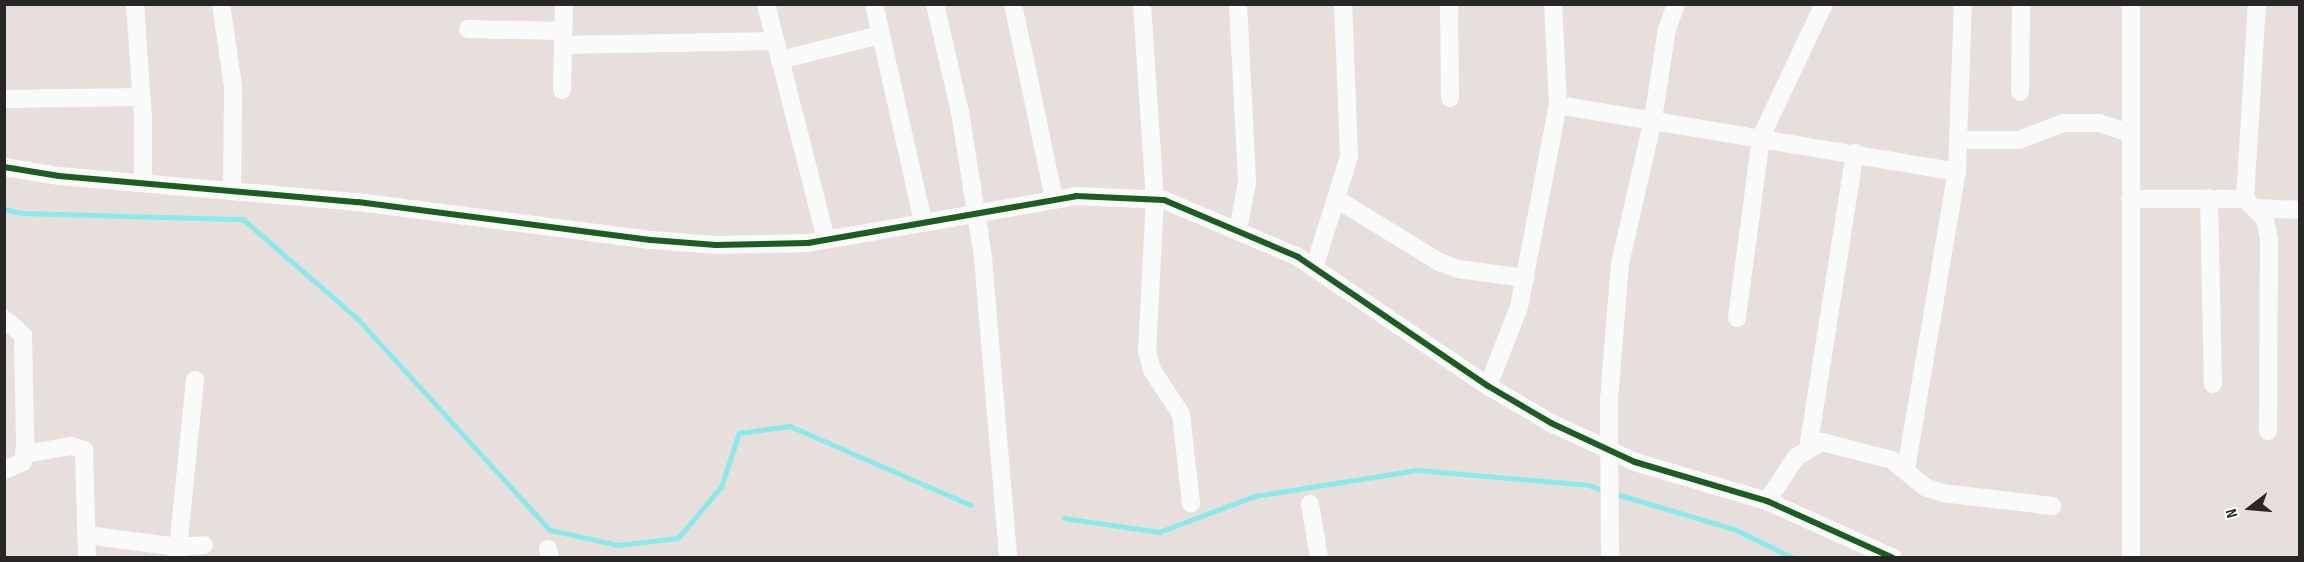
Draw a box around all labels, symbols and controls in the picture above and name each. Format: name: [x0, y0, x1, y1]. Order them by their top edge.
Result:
north arrow: [2220, 478, 2280, 538]
text: N: [2222, 506, 2243, 520]

